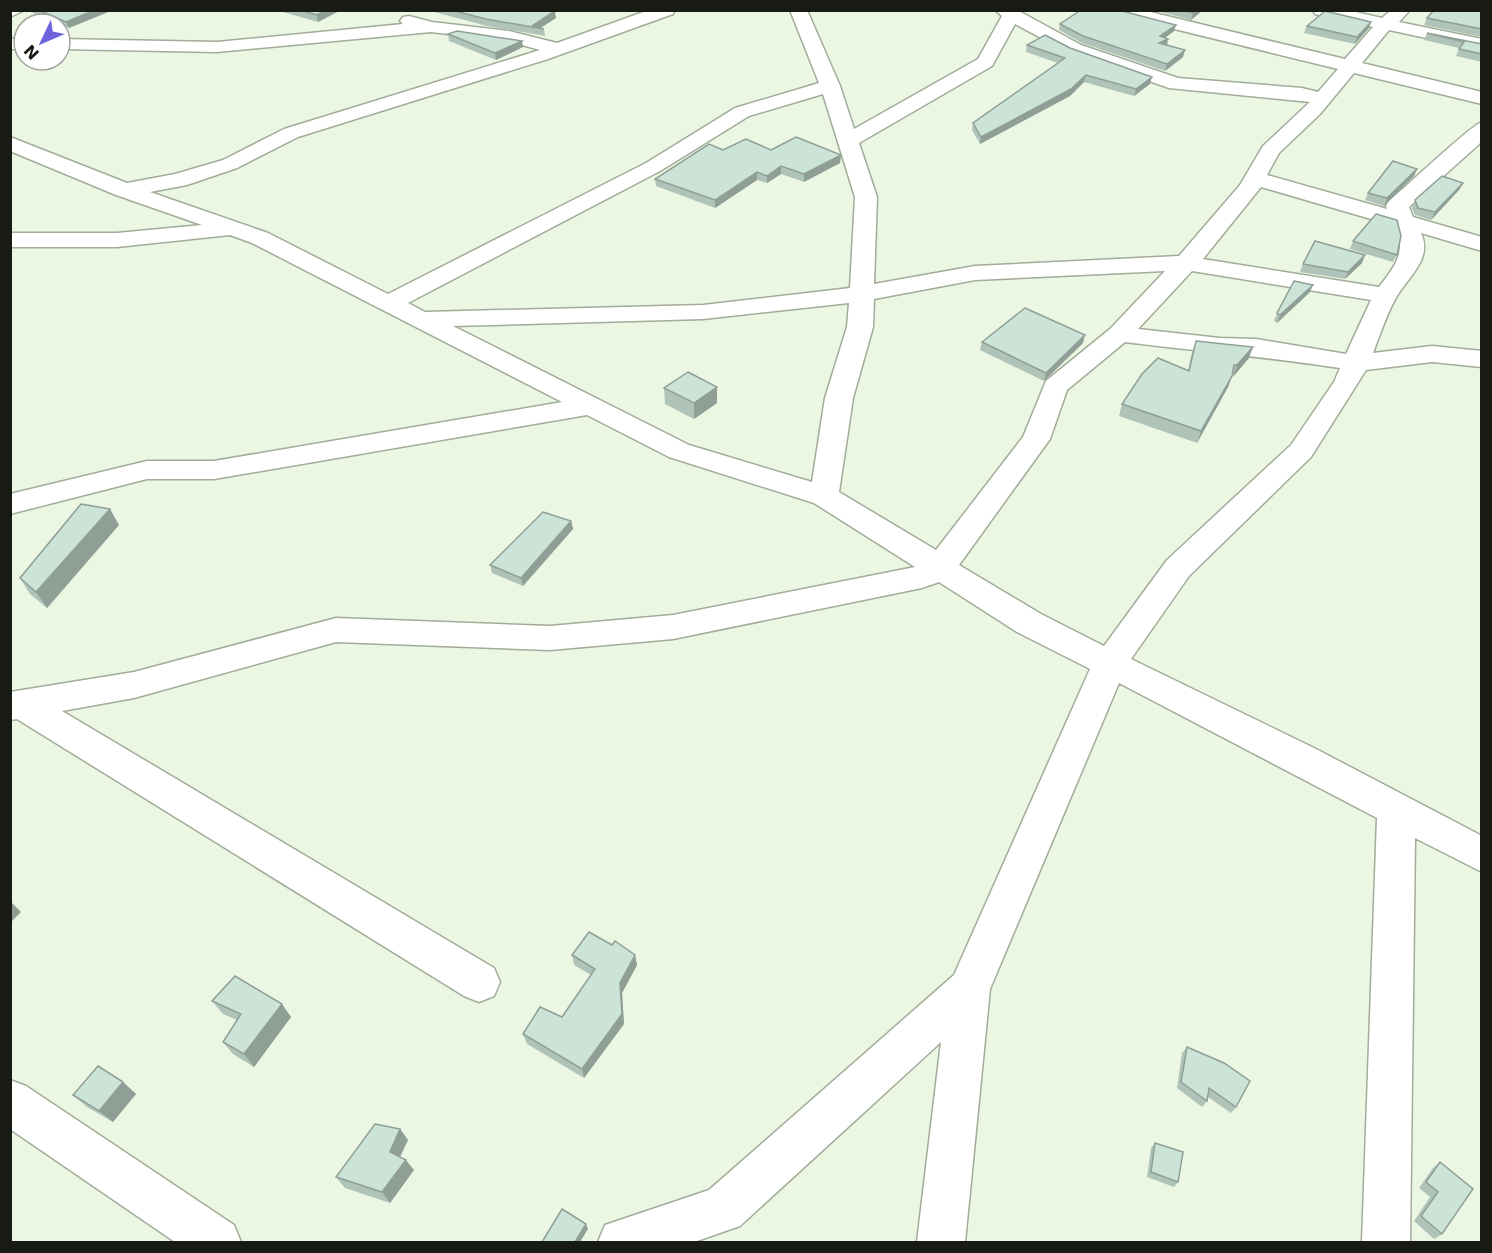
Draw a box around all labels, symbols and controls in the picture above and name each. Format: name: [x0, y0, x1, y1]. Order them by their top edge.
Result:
north arrow: [12, 12, 72, 72]
text: N: [20, 41, 43, 63]

